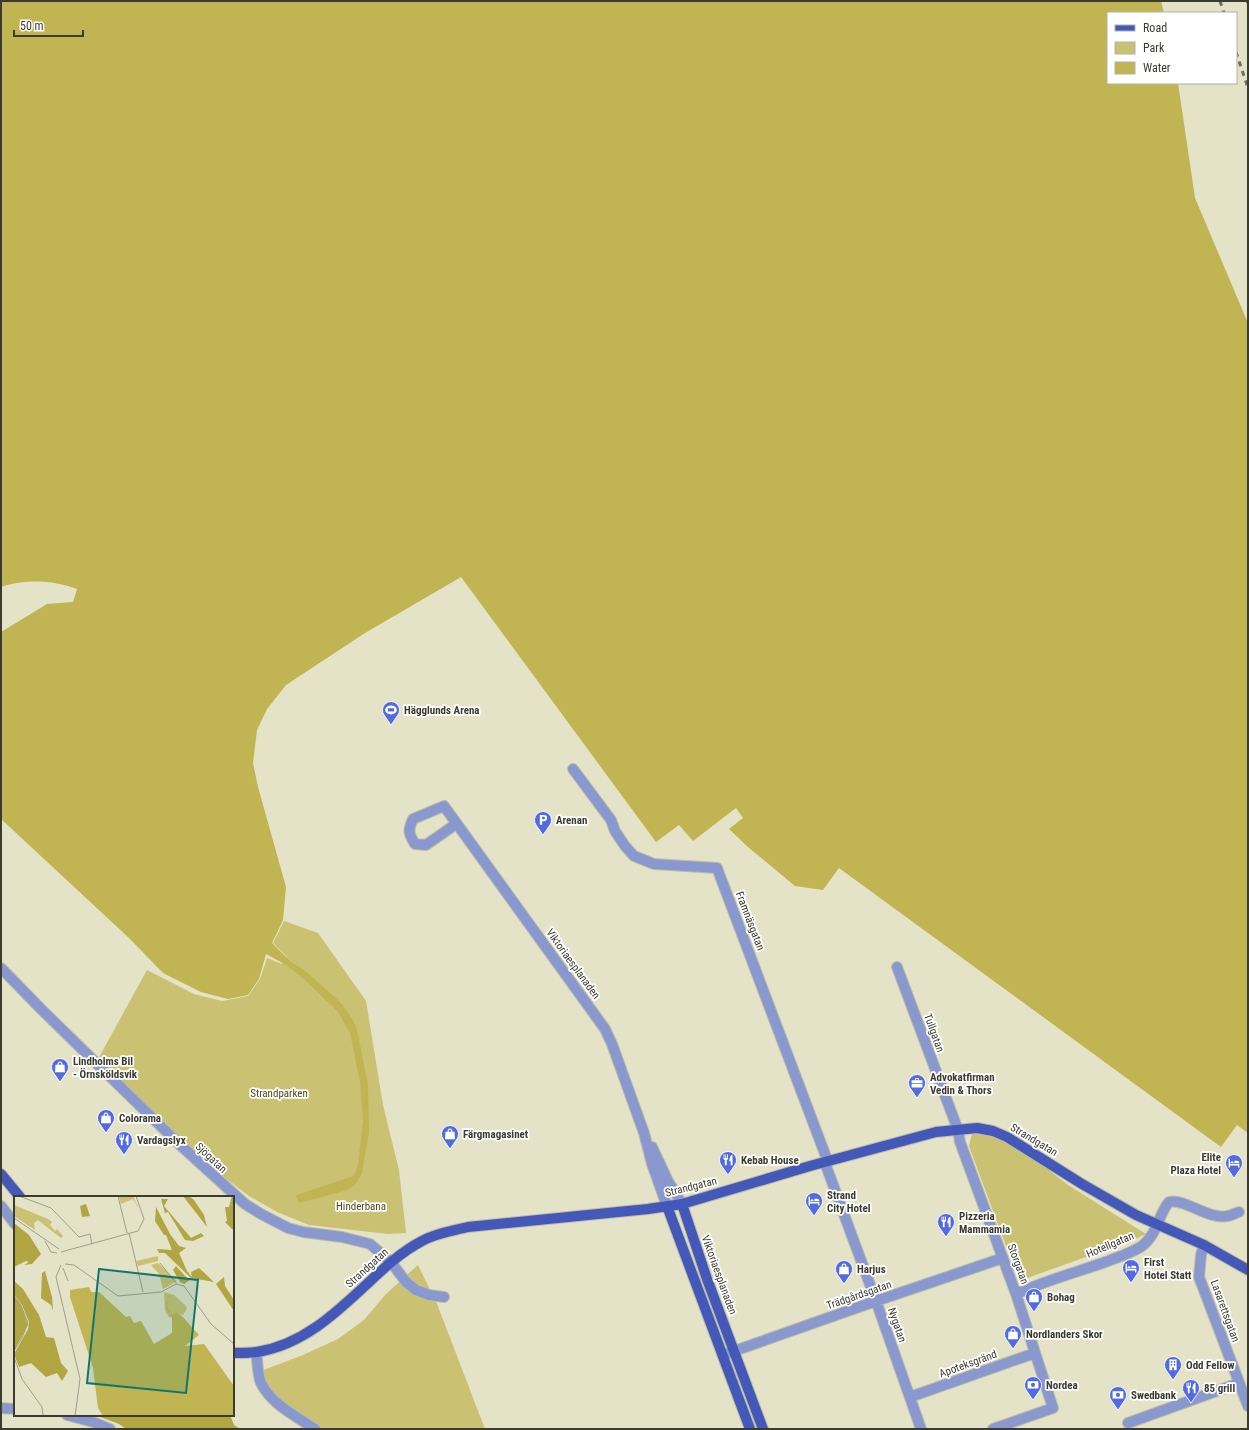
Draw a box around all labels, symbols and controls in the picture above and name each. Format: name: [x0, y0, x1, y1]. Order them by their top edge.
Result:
scale bar: [14, 12, 83, 38]
legend: [1107, 12, 1237, 84]
text: 50 m: [20, 19, 44, 33]
text: Road: [1143, 21, 1167, 35]
text: Park: [1143, 41, 1165, 55]
text: Water: [1143, 61, 1171, 75]
sports icon: Hägglunds Arena: [381, 700, 401, 725]
place label: Hägglunds Arena: [404, 704, 480, 717]
parking icon: Arenan: [533, 810, 553, 835]
place label: Arenan: [556, 814, 587, 827]
street label: Framnäsgatan: [733, 890, 767, 952]
street label: Viktoriaesplanaden: [543, 926, 603, 1002]
street label: Tullgatan: [921, 1012, 947, 1054]
place label: Lindholms Bil - Örnsköldsvik: [73, 1055, 138, 1081]
shop icon: Lindholms Bil - Örnsköldsvik: [50, 1057, 70, 1082]
place label: Advokatfirman Vedin & Thors: [930, 1071, 995, 1097]
office icon: Advokatfirman Vedin & Thors: [907, 1073, 927, 1098]
park label: Strandparken: [250, 1087, 308, 1100]
shop icon: Colorama: [96, 1108, 116, 1133]
place label: Colorama: [119, 1112, 161, 1125]
street label: Strandgatan: [1008, 1121, 1060, 1159]
shop icon: Färgmagasinet: [440, 1124, 460, 1149]
place label: Färgmagasinet: [463, 1128, 529, 1141]
restaurant icon: Vardagslyx: [114, 1130, 134, 1155]
place label: Vardagslyx: [137, 1134, 186, 1147]
street label: Sjögatan: [193, 1140, 229, 1176]
restaurant icon: Kebab House: [718, 1150, 738, 1175]
place label: Elite Plaza Hotel: [1170, 1151, 1221, 1177]
hotel icon: Elite Plaza Hotel: [1224, 1153, 1244, 1178]
place label: Kebab House: [741, 1154, 799, 1167]
street label: Strandgatan: [664, 1174, 718, 1200]
place label: Strand City Hotel: [827, 1189, 871, 1215]
hotel icon: Strand City Hotel: [804, 1191, 824, 1216]
inset map: [14, 1196, 234, 1416]
park label: Hinderbana: [336, 1200, 386, 1213]
place label: Pizzeria Mammamia: [959, 1210, 1010, 1236]
restaurant icon: Pizzeria Mammamia: [936, 1212, 956, 1237]
street label: Hotellgatan: [1084, 1229, 1136, 1261]
street label: Viktoriaesplanaden: [699, 1234, 739, 1316]
street label: Storgatan: [1005, 1242, 1031, 1286]
street label: Strandgatan: [343, 1246, 391, 1290]
place label: First Hotel Statt: [1144, 1256, 1192, 1282]
hotel icon: First Hotel Statt: [1121, 1258, 1141, 1283]
shop icon: Harjus: [834, 1259, 854, 1284]
place label: Harjus: [857, 1263, 886, 1276]
street label: Trädgårdsgatan: [825, 1278, 893, 1312]
street label: Lasarettsgatan: [1208, 1278, 1242, 1344]
shop icon: Bohag: [1024, 1287, 1044, 1312]
place label: Bohag: [1047, 1291, 1075, 1304]
street label: Nygatan: [885, 1306, 909, 1344]
shop icon: Nordlanders Skor: [1003, 1324, 1023, 1349]
place label: Nordlanders Skor: [1026, 1328, 1103, 1341]
street label: Apoteksgränd: [937, 1348, 999, 1380]
building icon: Odd Fellow: [1163, 1355, 1183, 1380]
place label: Odd Fellow: [1186, 1359, 1234, 1372]
bank icon: Nordea: [1023, 1375, 1043, 1400]
restaurant icon: 85 grill: [1181, 1378, 1201, 1403]
place label: Nordea: [1046, 1379, 1078, 1392]
place label: 85 grill: [1204, 1382, 1235, 1395]
bank icon: Swedbank: [1108, 1385, 1128, 1410]
place label: Swedbank: [1131, 1389, 1177, 1402]

